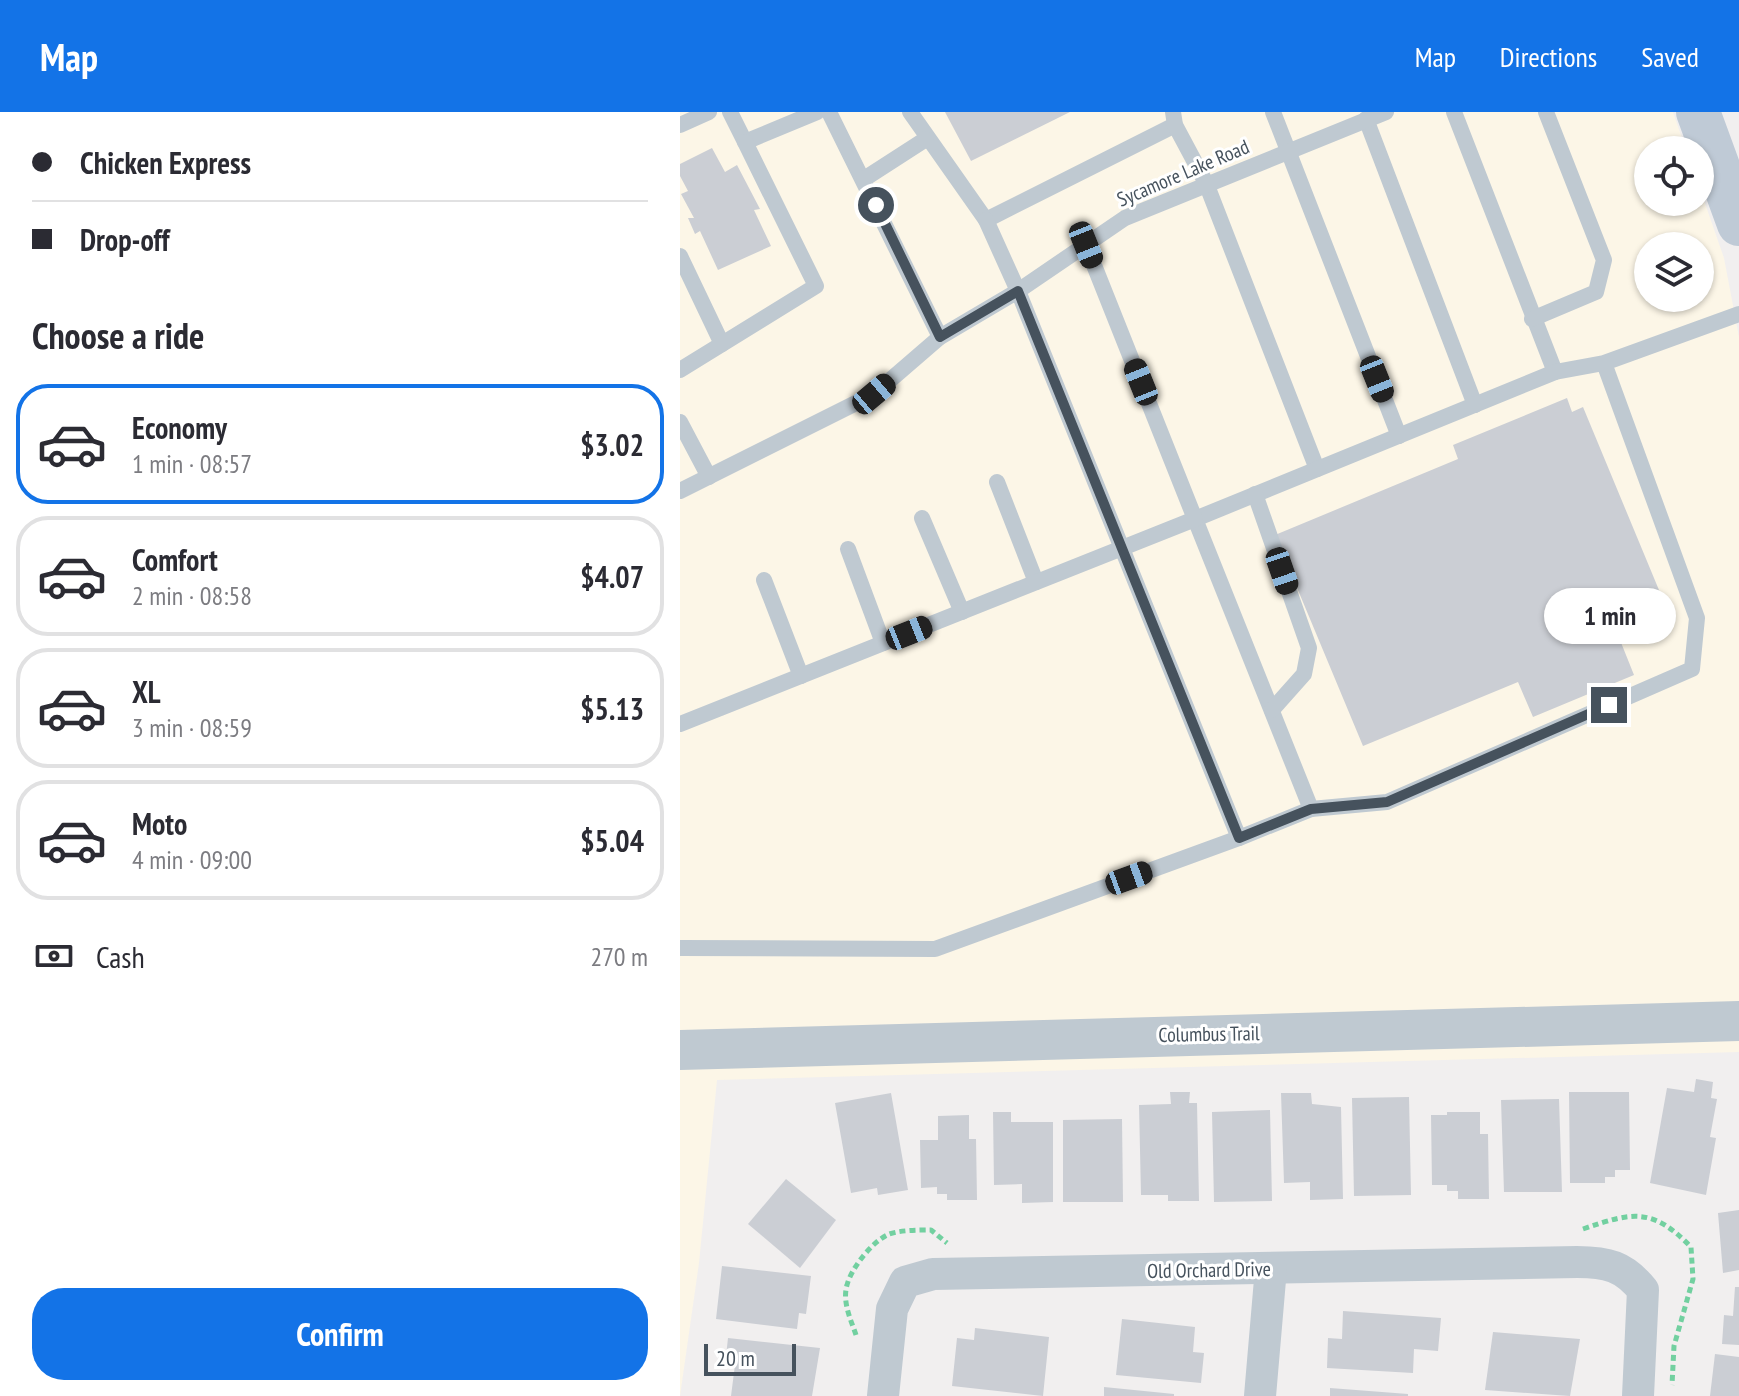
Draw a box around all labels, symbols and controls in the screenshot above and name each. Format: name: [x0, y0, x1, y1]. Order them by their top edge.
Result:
text: Map: [40, 32, 98, 81]
text: Map: [1415, 38, 1456, 75]
text: Directions: [1500, 38, 1597, 75]
text: Saved: [1641, 38, 1699, 75]
street label: Sycamore Lake Road: [1113, 133, 1253, 213]
map controls: [1634, 136, 1714, 312]
button: locate: [1634, 136, 1714, 216]
text: Chicken Express: [80, 143, 251, 182]
route start: [858, 187, 894, 223]
car: [1066, 218, 1106, 272]
text: Drop-off: [80, 220, 170, 259]
button: layers: [1634, 232, 1714, 312]
text: Choose a ride: [32, 312, 204, 359]
car: [1357, 352, 1397, 406]
car: [1121, 355, 1161, 409]
car: [848, 369, 900, 419]
icon: car: [36, 408, 108, 480]
text: Economy: [132, 408, 227, 447]
text: $3.02: [580, 425, 644, 464]
text: 1 min · 08:57: [132, 447, 252, 480]
icon: car: [36, 540, 108, 612]
text: Comfort: [132, 540, 218, 579]
car: [1263, 544, 1301, 598]
text: $4.07: [580, 557, 644, 596]
text: 2 min · 08:58: [132, 579, 252, 612]
callout: 1 min: [1543, 589, 1675, 645]
text: 1 min: [1584, 599, 1636, 632]
car: [882, 613, 936, 653]
icon: car: [36, 672, 108, 744]
text: XL: [132, 672, 161, 711]
route end: [1591, 687, 1627, 723]
text: $5.13: [580, 689, 644, 728]
text: 3 min · 08:59: [132, 711, 252, 744]
icon: car: [36, 804, 108, 876]
text: Moto: [132, 804, 187, 843]
text: $5.04: [580, 821, 644, 860]
text: 4 min · 09:00: [132, 843, 252, 876]
car: [1102, 859, 1156, 897]
icon: cash: [32, 934, 76, 978]
text: Cash: [96, 937, 145, 976]
text: 270 m: [590, 940, 648, 973]
street label: Columbus Trail: [1158, 1020, 1260, 1048]
street label: Old Orchard Drive: [1147, 1256, 1271, 1284]
button: Confirm: [32, 1288, 648, 1380]
scale bar: [704, 1340, 796, 1376]
text: 20 m: [716, 1344, 755, 1372]

